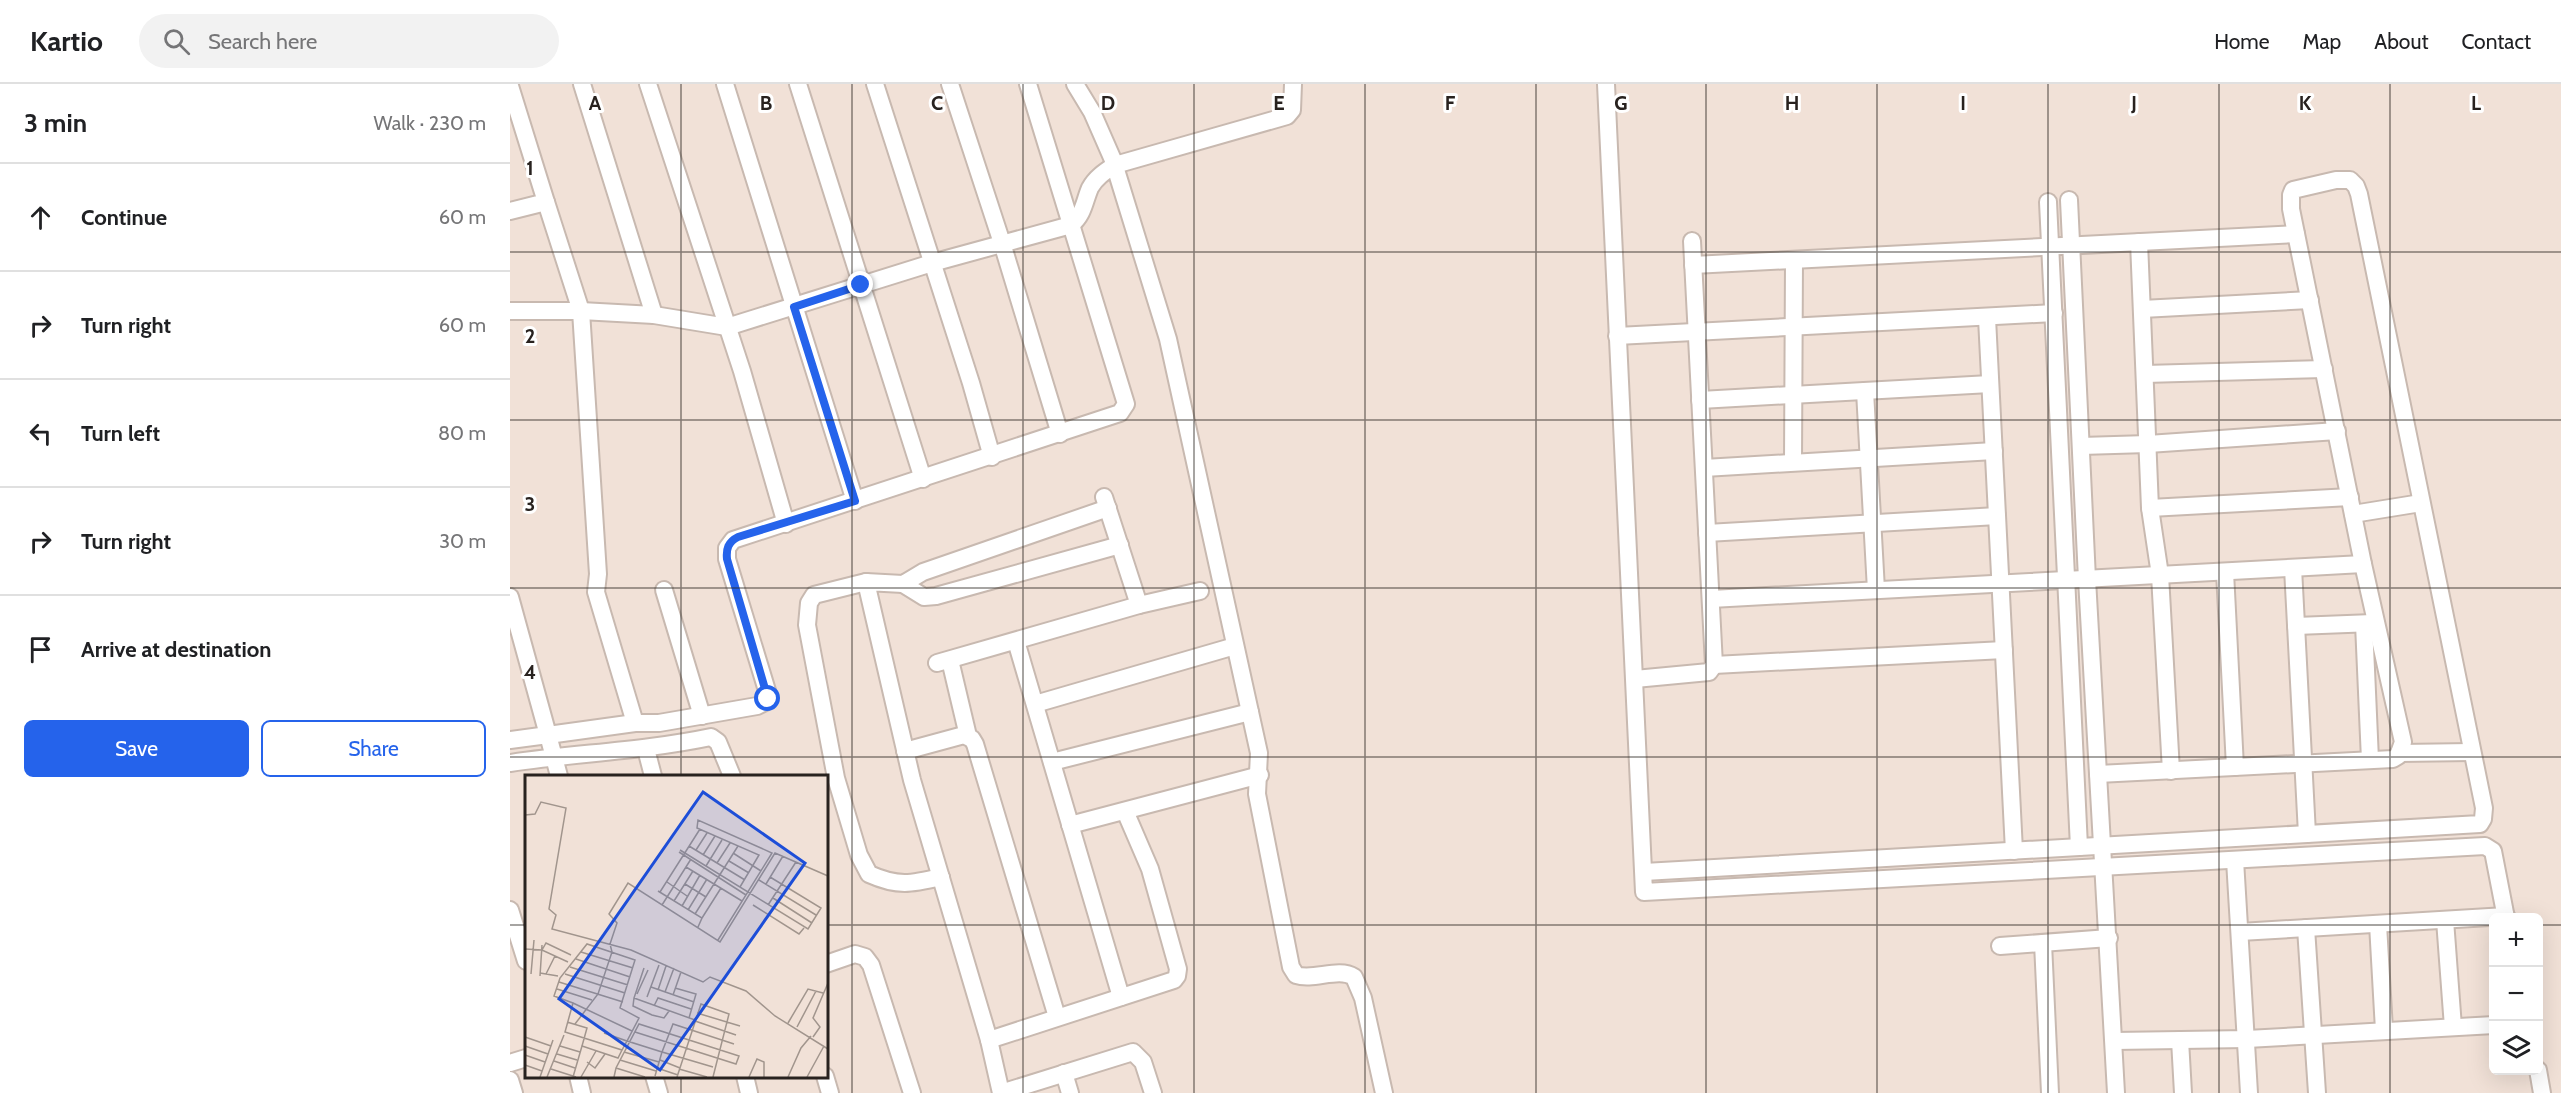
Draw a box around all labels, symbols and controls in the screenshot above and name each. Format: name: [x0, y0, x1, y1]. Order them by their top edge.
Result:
search box: [139, 14, 559, 68]
text: Kartio: [30, 24, 103, 58]
icon: search: [160, 25, 193, 58]
text: Search here: [208, 28, 317, 55]
text: Home: [2214, 29, 2270, 54]
text: Map: [2303, 29, 2341, 54]
text: About: [2374, 29, 2428, 54]
text: Contact: [2461, 29, 2531, 54]
text: A: [589, 91, 602, 115]
text: B: [760, 91, 772, 115]
text: C: [931, 91, 943, 115]
text: D: [1101, 91, 1115, 115]
text: E: [1273, 91, 1285, 115]
text: F: [1445, 91, 1456, 115]
text: G: [1614, 91, 1628, 115]
text: H: [1785, 91, 1799, 115]
text: I: [1960, 91, 1966, 115]
text: J: [2130, 91, 2137, 115]
text: K: [2299, 91, 2312, 115]
text: L: [2471, 91, 2481, 115]
text: 3 min: [24, 107, 87, 139]
text: Walk · 230 m: [374, 111, 486, 135]
text: 1: [526, 156, 534, 180]
icon: ahead: [24, 201, 57, 234]
text: Continue: [81, 204, 167, 231]
text: 60 m: [439, 205, 486, 229]
route end: [847, 271, 873, 297]
icon: right: [24, 309, 57, 342]
text: Turn right: [81, 312, 171, 339]
text: 60 m: [439, 313, 486, 337]
text: 2: [525, 324, 535, 348]
icon: left: [24, 417, 57, 450]
text: Turn left: [81, 420, 160, 447]
text: 80 m: [438, 421, 486, 445]
text: 3: [525, 492, 535, 516]
icon: right: [24, 525, 57, 558]
text: Turn right: [81, 528, 171, 555]
text: 30 m: [439, 529, 486, 553]
icon: arrive: [24, 633, 57, 666]
text: Arrive at destination: [81, 636, 271, 663]
text: 4: [524, 660, 536, 684]
route start: [754, 685, 780, 711]
button: Save: [24, 720, 249, 777]
button: Share: [261, 720, 486, 777]
inset map: [525, 775, 828, 1078]
map controls: [2489, 913, 2543, 1075]
button: +: [2489, 913, 2543, 967]
button: −: [2489, 967, 2543, 1021]
button: layers: [2489, 1021, 2543, 1075]

